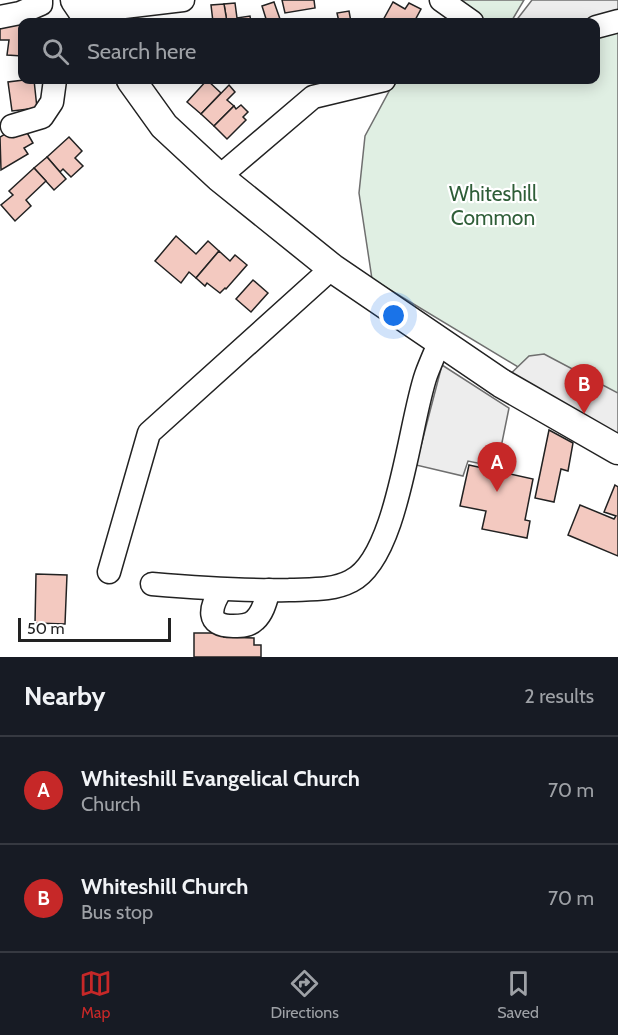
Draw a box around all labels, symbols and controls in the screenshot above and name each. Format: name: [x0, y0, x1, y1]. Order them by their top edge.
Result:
search box: [18, 18, 600, 84]
icon: search: [39, 35, 72, 68]
text: Search here: [87, 38, 196, 65]
park label: Whiteshill Common: [449, 181, 537, 230]
your location: [379, 301, 408, 330]
pin: B: [564, 364, 604, 414]
pin: A: [478, 442, 516, 492]
scale bar: [18, 615, 171, 642]
text: 50 m: [27, 619, 64, 638]
text: Nearby: [24, 680, 105, 712]
text: 2 results: [524, 684, 594, 708]
text: Whiteshill Evangelical Church: [81, 765, 360, 792]
text: A: [37, 778, 50, 802]
text: 70 m: [548, 778, 594, 802]
text: Church: [81, 792, 141, 816]
text: Whiteshill Church: [81, 873, 249, 900]
text: B: [37, 886, 50, 910]
text: 70 m: [548, 886, 594, 910]
text: Bus stop: [81, 900, 153, 924]
tab: Map: [79, 967, 112, 1022]
tab: Directions: [271, 967, 339, 1022]
tab: Saved: [497, 967, 539, 1022]

